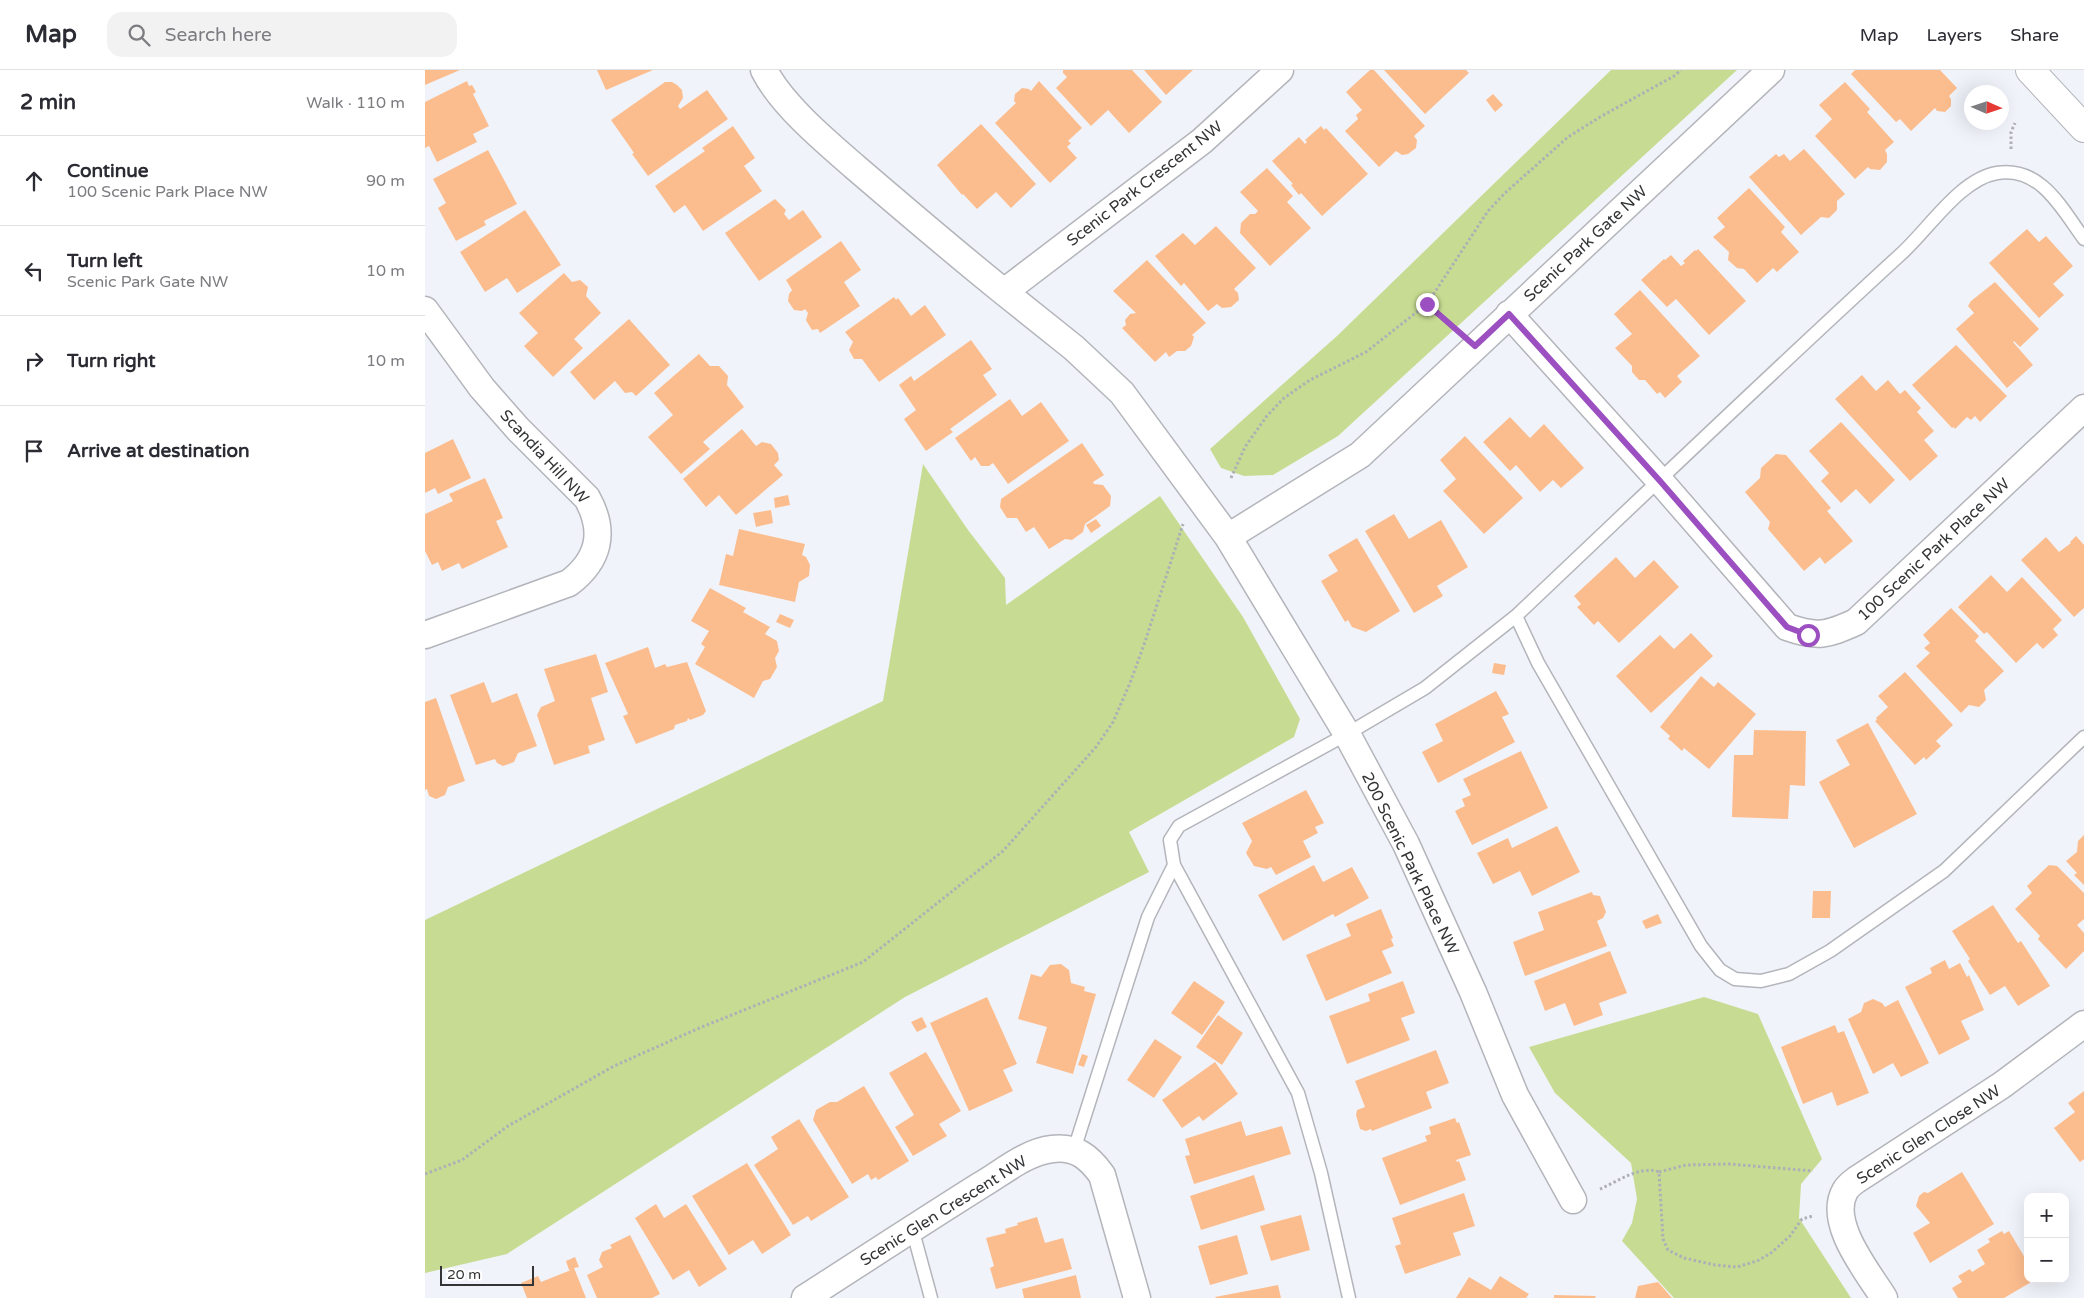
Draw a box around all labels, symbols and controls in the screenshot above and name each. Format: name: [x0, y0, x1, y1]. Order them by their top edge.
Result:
search box: [107, 12, 457, 57]
text: Map: [25, 20, 77, 49]
icon: search: [125, 21, 153, 49]
text: Search here: [165, 24, 272, 46]
text: Map: [1860, 24, 1899, 46]
text: Layers: [1927, 24, 1982, 46]
text: Share: [2010, 24, 2059, 46]
north arrow: [1964, 85, 2009, 130]
text: 2 min: [20, 90, 76, 115]
text: Walk · 110 m: [306, 93, 405, 113]
street label: Scenic Park Crescent NW: [1063, 117, 1226, 251]
text: Continue: [67, 160, 149, 182]
icon: ahead: [20, 167, 48, 195]
text: 90 m: [366, 171, 405, 191]
street label: Scenic Park Gate NW: [1520, 181, 1651, 306]
text: 100 Scenic Park Place NW: [67, 182, 268, 202]
text: Turn left: [67, 250, 143, 272]
icon: left: [20, 257, 48, 285]
text: 10 m: [366, 261, 405, 281]
text: Scenic Park Gate NW: [67, 272, 228, 292]
route end: [1416, 293, 1439, 316]
icon: right: [20, 347, 48, 375]
text: Turn right: [67, 350, 155, 372]
text: 10 m: [366, 351, 405, 371]
street label: Scandia Hill NW: [496, 405, 593, 508]
icon: arrive: [20, 437, 48, 465]
text: Arrive at destination: [67, 440, 250, 462]
street label: 100 Scenic Park Place NW: [1853, 474, 2014, 626]
route start: [1797, 624, 1820, 647]
street label: 200 Scenic Park Place NW: [1357, 769, 1463, 958]
street label: Scenic Glen Close NW: [1853, 1081, 2004, 1189]
street label: Scenic Glen Crescent NW: [856, 1151, 1031, 1270]
map controls: [2024, 1193, 2069, 1283]
button: +: [2024, 1193, 2069, 1238]
button: −: [2024, 1238, 2069, 1283]
scale bar: [440, 1263, 534, 1286]
text: 20 m: [447, 1266, 481, 1283]

